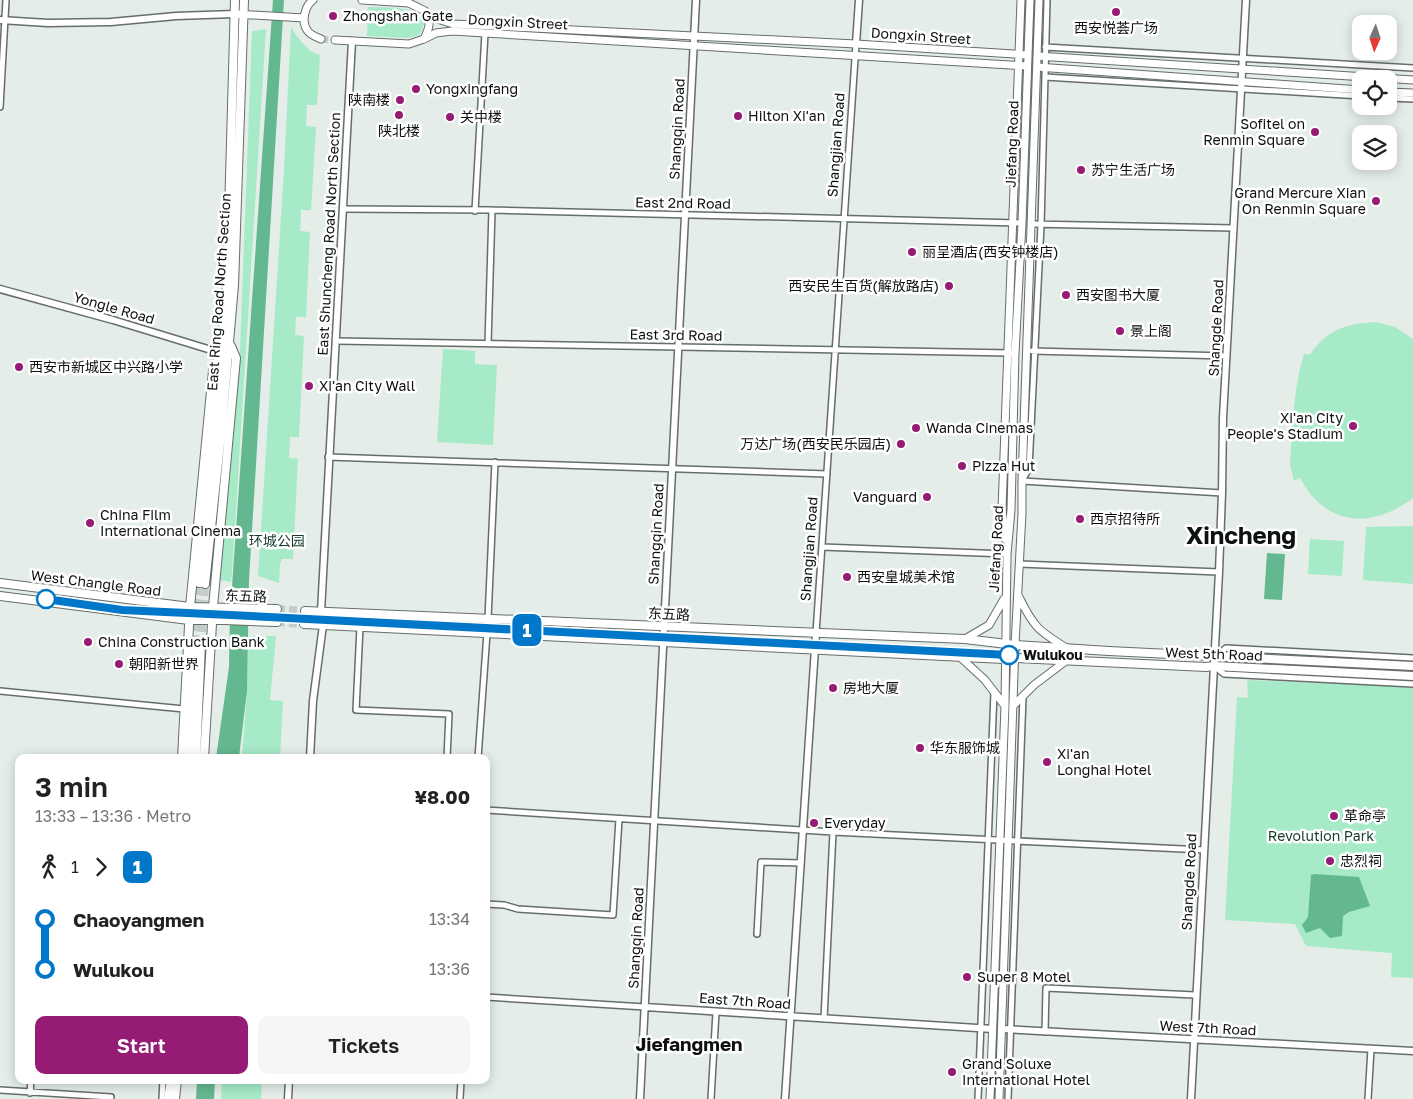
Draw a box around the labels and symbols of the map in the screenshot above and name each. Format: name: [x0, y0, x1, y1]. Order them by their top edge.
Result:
marker: 西安悦荟广场: [1110, 6, 1122, 18]
place label: Zhongshan Gate: [343, 7, 453, 24]
marker: Zhongshan Gate: [327, 10, 339, 22]
street label: Dongxin Street: [467, 10, 569, 33]
north arrow: [1352, 15, 1398, 60]
place label: 西安悦荟广场: [1074, 19, 1158, 36]
street label: Dongxin Street: [870, 24, 972, 47]
street label: Shangqin Road: [665, 78, 688, 180]
place label: Yongxingfang: [426, 80, 518, 97]
marker: Yongxingfang: [410, 83, 422, 95]
place label: 陕南楼: [348, 91, 390, 108]
street label: Shangjian Road: [823, 92, 848, 198]
marker: 陕南楼: [394, 94, 406, 106]
street label: Jiefang Road: [1001, 100, 1022, 188]
place label: Hilton Xi'an: [748, 107, 825, 124]
place label: 关中楼: [460, 108, 502, 125]
marker: 陕北楼: [393, 109, 405, 121]
marker: Hilton Xi'an: [732, 110, 744, 122]
marker: 关中楼: [444, 111, 456, 123]
street label: East Shuncheng Road North Section: [314, 112, 343, 356]
place label: Sofitel on Renmin Square: [1203, 115, 1305, 148]
place label: 陕北楼: [378, 122, 420, 139]
marker: Sofitel on Renmin Square: [1309, 126, 1321, 138]
place label: 苏宁生活广场: [1091, 161, 1175, 178]
marker: 苏宁生活广场: [1075, 164, 1087, 176]
place label: Grand Mercure Xian On Renmin Square: [1234, 184, 1366, 217]
street label: East Ring Road North Section: [203, 193, 234, 391]
street label: East 2nd Road: [635, 193, 731, 212]
marker: Grand Mercure Xian On Renmin Square: [1370, 195, 1382, 207]
place label: 丽呈酒店(西安钟楼店): [922, 243, 1059, 260]
marker: 丽呈酒店(西安钟楼店): [906, 246, 918, 258]
place label: 西安民生百货(解放路店): [788, 277, 939, 294]
street label: Shangde Road: [1204, 279, 1227, 377]
marker: 西安民生百货(解放路店): [943, 280, 955, 292]
place label: 西安图书大厦: [1076, 286, 1160, 303]
street label: Yongle Road: [72, 288, 157, 327]
marker: 西安图书大厦: [1060, 289, 1072, 301]
place label: 景上阁: [1130, 322, 1172, 339]
street label: East 3rd Road: [629, 325, 723, 344]
marker: 景上阁: [1114, 325, 1126, 337]
place label: 西安市新城区中兴路小学: [29, 358, 183, 375]
marker: 西安市新城区中兴路小学: [13, 361, 25, 373]
place label: Xi'an City Wall: [319, 377, 415, 394]
marker: Xi'an City Wall: [303, 380, 315, 392]
place label: Xi'an City People's Stadium: [1227, 409, 1343, 442]
place label: Wanda Cinemas: [926, 419, 1033, 436]
marker: Xi'an City People's Stadium: [1347, 420, 1359, 432]
marker: Wanda Cinemas: [910, 422, 922, 434]
place label: 万达广场(西安民乐园店): [740, 435, 891, 452]
marker: 万达广场(西安民乐园店): [895, 438, 907, 450]
place label: Pizza Hut: [972, 457, 1035, 474]
marker: Pizza Hut: [956, 460, 968, 472]
street label: Shangqin Road: [644, 483, 667, 585]
place label: Vanguard: [853, 488, 917, 505]
marker: Vanguard: [921, 491, 933, 503]
street label: Shangjian Road: [796, 496, 821, 602]
street label: Jiefang Road: [985, 505, 1006, 593]
place label: China Film International Cinema: [100, 506, 241, 539]
place label: 西京招待所: [1090, 510, 1160, 527]
marker: 西京招待所: [1074, 513, 1086, 525]
marker: China Film International Cinema: [84, 517, 96, 529]
district label: Xincheng: [1186, 520, 1296, 549]
park label: 环城公园: [249, 532, 305, 549]
street label: West Changle Road: [30, 566, 162, 599]
place label: 西安皇城美术馆: [857, 568, 955, 585]
marker: 西安皇城美术馆: [841, 571, 853, 583]
street label: 东五路: [225, 586, 267, 605]
unlabelled marker: [36, 589, 56, 609]
street label: 东五路: [648, 604, 690, 623]
line badge: 1: [511, 614, 543, 646]
place label: China Construction Bank: [98, 633, 265, 650]
marker: China Construction Bank: [82, 636, 94, 648]
street label: West 5th Road: [1165, 643, 1263, 664]
marker: Wulukou: [999, 645, 1019, 665]
place label: Wulukou: [1023, 646, 1083, 663]
place label: 朝阳新世界: [129, 655, 199, 672]
marker: 朝阳新世界: [113, 658, 125, 670]
place label: 房地大厦: [843, 679, 899, 696]
marker: 房地大厦: [827, 682, 839, 694]
place label: 华东服饰城: [930, 739, 1000, 756]
marker: 华东服饰城: [914, 742, 926, 754]
place label: Xi'an Longhai Hotel: [1057, 745, 1151, 778]
marker: Xi'an Longhai Hotel: [1041, 756, 1053, 768]
place label: 革命亭: [1344, 807, 1386, 824]
marker: 革命亭: [1328, 810, 1340, 822]
place label: Everyday: [824, 814, 886, 831]
marker: Everyday: [808, 817, 820, 829]
park label: Revolution Park: [1268, 827, 1374, 844]
street label: Shangde Road: [1177, 833, 1200, 931]
place label: 忠烈祠: [1340, 852, 1382, 869]
marker: 忠烈祠: [1324, 855, 1336, 867]
street label: Shangqin Road: [624, 887, 647, 989]
place label: Super 8 Motel: [977, 968, 1071, 985]
marker: Super 8 Motel: [961, 971, 973, 983]
street label: East 7th Road: [698, 989, 792, 1012]
street label: West 7th Road: [1159, 1016, 1257, 1039]
district label: Jiefangmen: [635, 1032, 743, 1055]
place label: Grand Soluxe International Hotel: [962, 1055, 1090, 1088]
marker: Grand Soluxe International Hotel: [946, 1066, 958, 1078]

